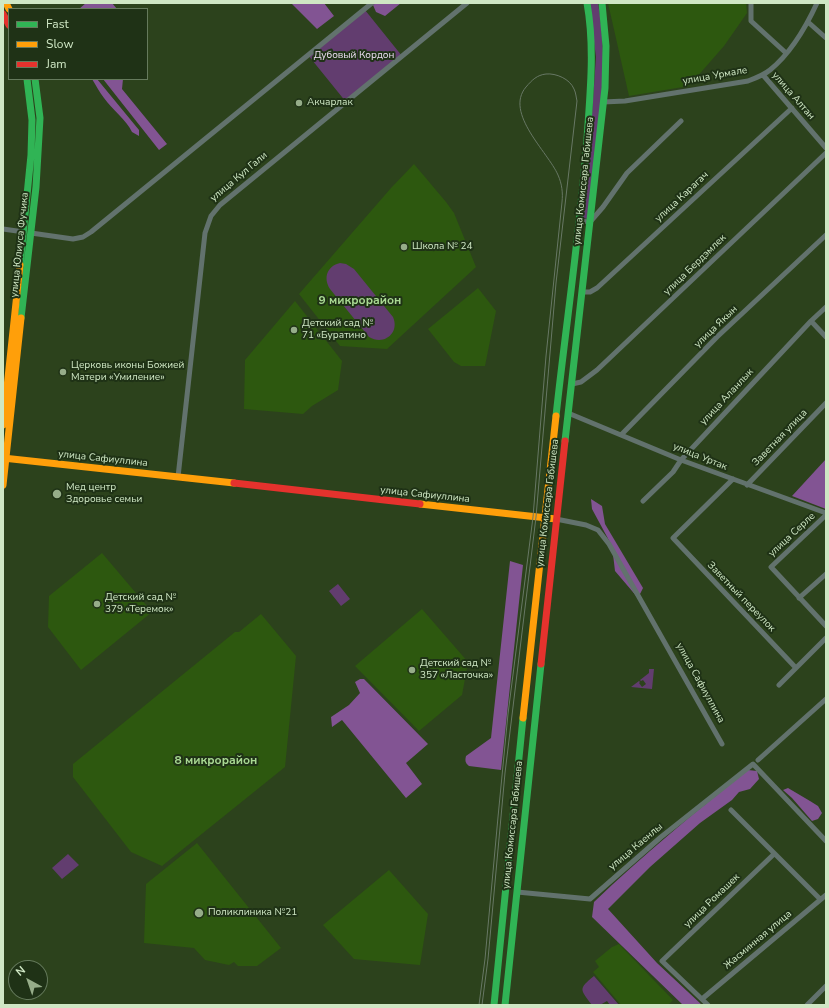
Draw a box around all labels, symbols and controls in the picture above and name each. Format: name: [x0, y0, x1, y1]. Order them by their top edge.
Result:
legend: [8, 8, 148, 80]
text: Fast: [46, 16, 69, 32]
text: Slow: [46, 36, 74, 52]
park label: Дубовый Кордон: [314, 50, 394, 62]
text: Jam: [46, 56, 67, 72]
street label: улица Урмале: [682, 64, 748, 88]
street label: улица Алтан: [769, 70, 817, 122]
place label: Акчарлак: [307, 97, 353, 109]
marker: Акчарлак: [294, 98, 304, 108]
street label: улица Комиссара Габишева: [571, 116, 597, 246]
street label: улица Кул Гали: [208, 150, 270, 204]
street label: улица Карагач: [653, 169, 711, 225]
street label: улица Юлиуса Фучика: [9, 192, 31, 298]
street label: улица Бердэмлек: [661, 232, 729, 298]
place label: Школа № 24: [412, 241, 472, 253]
marker: Школа № 24: [399, 242, 409, 252]
district label: 9 микрорайон: [319, 294, 401, 308]
street label: улица Якын: [692, 303, 740, 351]
place label: Детский сад № 71 «Буратино: [302, 318, 373, 342]
marker: Детский сад № 71 «Буратино: [289, 325, 299, 335]
place label: Церковь иконы Божией Матери «Умиление»: [71, 360, 184, 384]
street label: улица Аланлык: [698, 366, 756, 428]
marker: Церковь иконы Божией Матери «Умиление»: [58, 367, 68, 377]
street label: Заветная улица: [750, 407, 810, 469]
street label: улица Комиссара Габишева: [534, 438, 562, 568]
street label: улица Уртак: [671, 441, 729, 473]
street label: улица Сафиуллина: [58, 448, 148, 470]
place label: Мед центр Здоровье семьи: [66, 482, 142, 506]
street label: улица Сафиуллина: [380, 484, 470, 506]
marker: Мед центр Здоровье семьи: [51, 488, 63, 500]
street label: улица Серле: [766, 510, 818, 560]
street label: Заветный переулок: [704, 559, 778, 635]
place label: Детский сад № 379 «Теремок»: [105, 592, 176, 616]
marker: Детский сад № 379 «Теремок»: [92, 599, 102, 609]
street label: улица Сафиуллина: [673, 641, 727, 725]
place label: Детский сад № 357 «Ласточка»: [420, 658, 493, 682]
marker: Детский сад № 357 «Ласточка»: [407, 665, 417, 675]
district label: 8 микрорайон: [175, 754, 257, 768]
street label: улица Комиссара Габишева: [500, 760, 526, 890]
street label: улица Каенлы: [607, 821, 665, 873]
street label: улица Ромашек: [682, 871, 742, 931]
marker: Поликлиника №21: [193, 907, 205, 919]
place label: Поликлиника №21: [208, 907, 297, 919]
street label: Жасминная улица: [722, 908, 794, 972]
north arrow: [8, 960, 48, 1000]
text: N: [13, 963, 29, 980]

